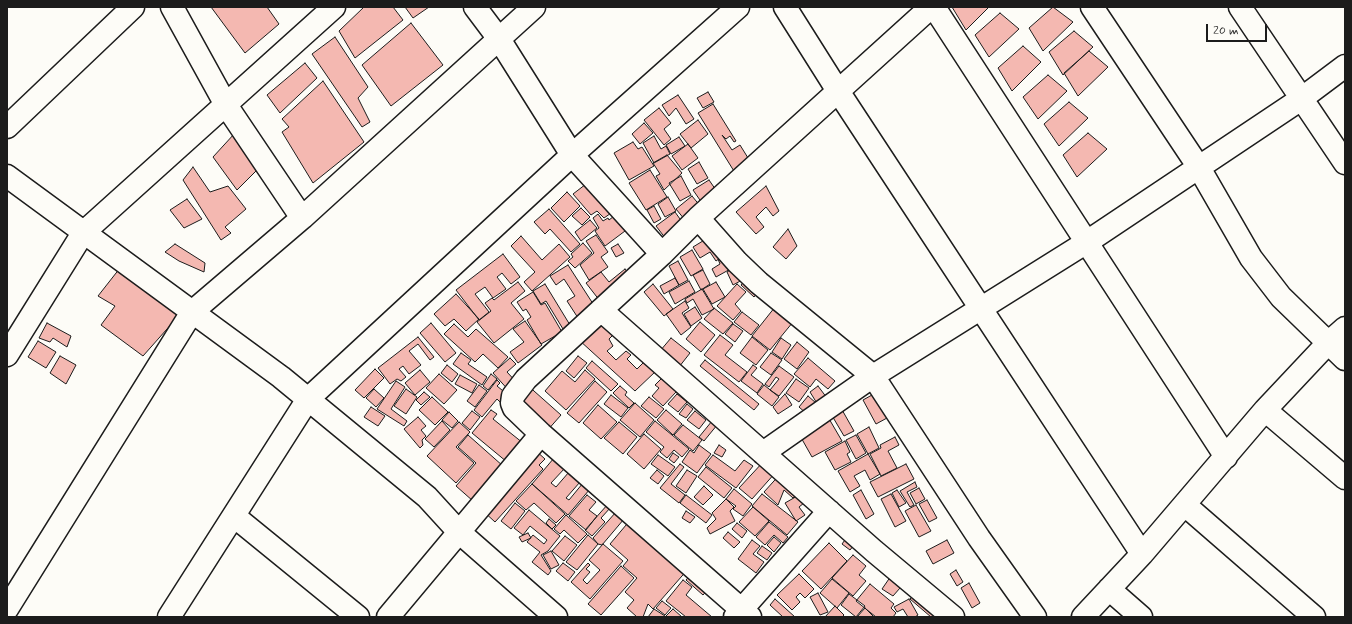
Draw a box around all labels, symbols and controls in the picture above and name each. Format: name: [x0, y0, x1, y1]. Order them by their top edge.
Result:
scale bar: [1208, 16, 1269, 42]
text: 20 m: [1213, 23, 1239, 39]

